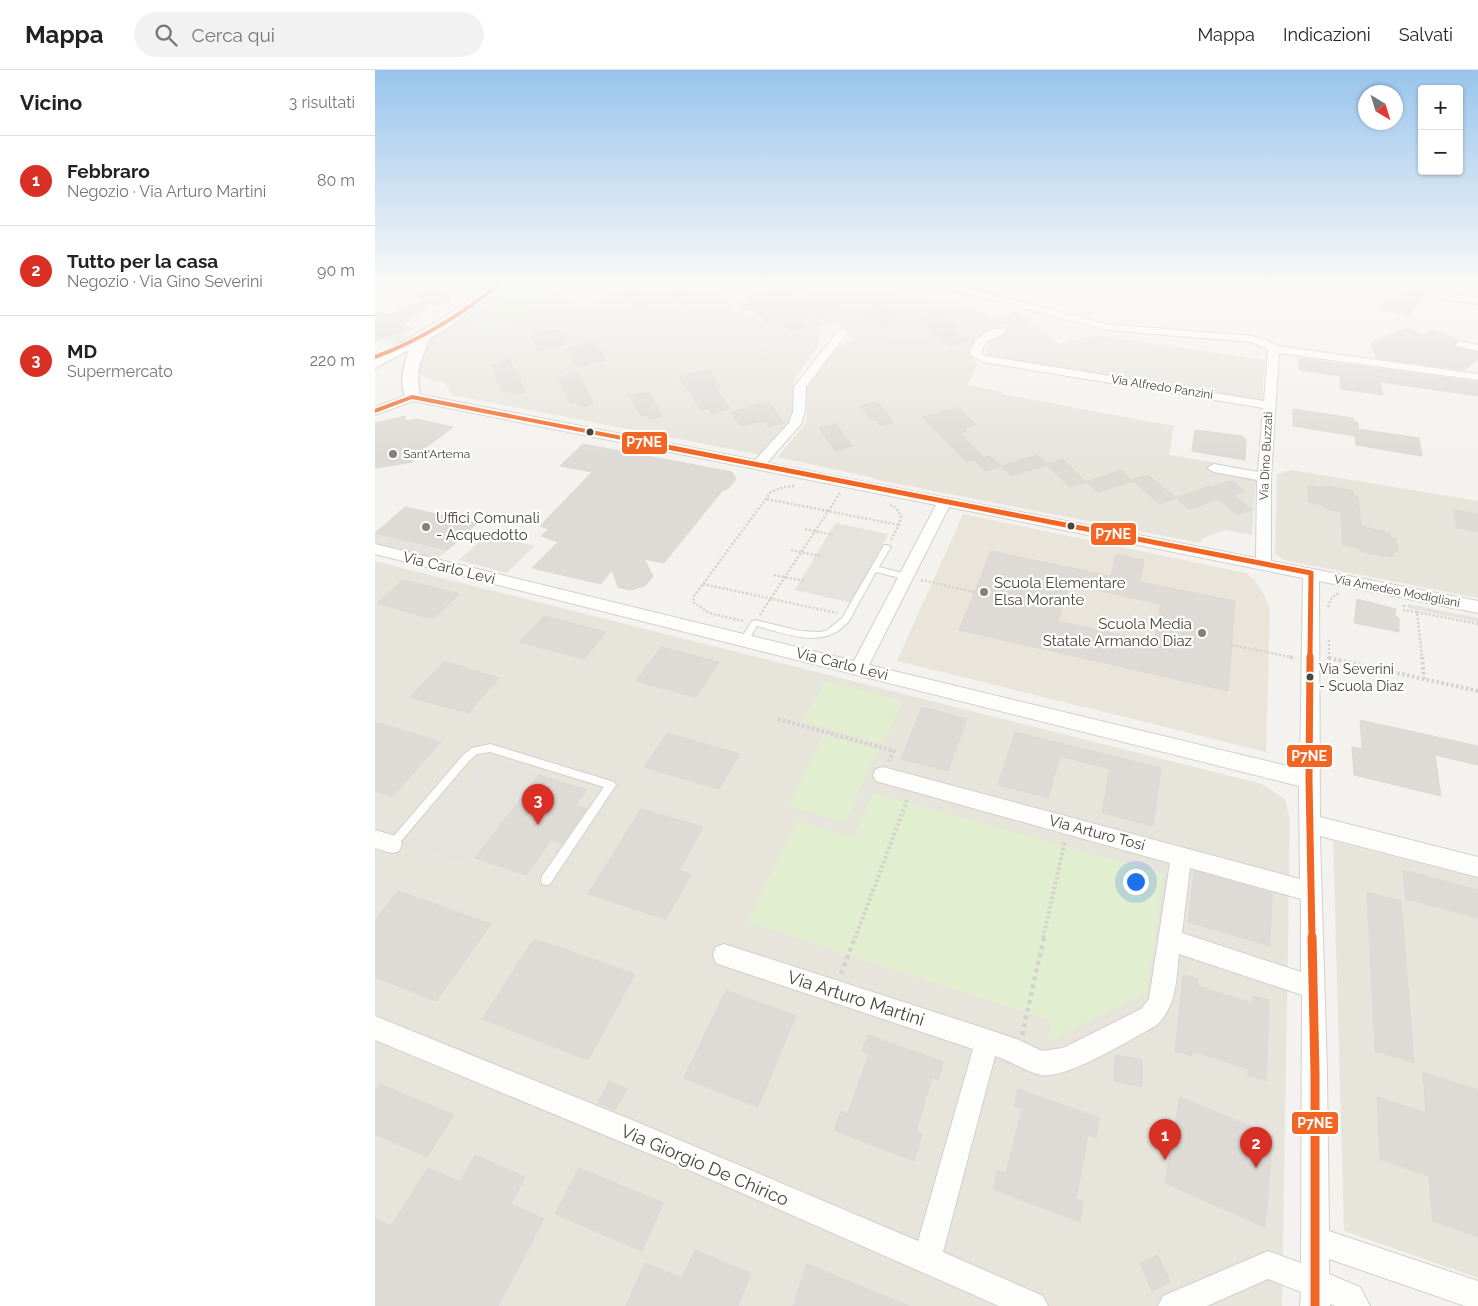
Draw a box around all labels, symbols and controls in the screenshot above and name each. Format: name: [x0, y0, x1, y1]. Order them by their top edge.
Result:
search box: [134, 12, 484, 57]
text: Mappa: [25, 20, 104, 49]
icon: search: [152, 21, 180, 49]
text: Cerca qui: [192, 24, 275, 46]
text: Mappa: [1197, 24, 1255, 45]
text: Indicazioni: [1283, 24, 1371, 45]
text: Salvati: [1399, 24, 1453, 45]
north arrow: [1358, 85, 1403, 130]
map controls: [1418, 85, 1463, 175]
button: +: [1418, 85, 1463, 130]
text: Vicino: [20, 90, 82, 115]
text: 3 risultati: [289, 93, 355, 112]
button: −: [1418, 130, 1463, 175]
text: Febbraro: [67, 160, 150, 182]
text: 1: [32, 171, 40, 190]
text: 80 m: [317, 171, 355, 190]
text: Negozio · Via Arturo Martini: [67, 182, 266, 201]
text: Tutto per la casa: [67, 250, 218, 272]
text: 2: [31, 261, 41, 280]
text: 90 m: [317, 261, 355, 280]
text: Negozio · Via Gino Severini: [67, 272, 263, 291]
text: MD: [67, 340, 97, 362]
text: 3: [32, 351, 40, 370]
text: 220 m: [310, 351, 355, 370]
text: Supermercato: [67, 362, 173, 381]
street label: Via Alfredo Panzini: [1110, 372, 1214, 402]
street label: Via Dino Buzzati: [1257, 411, 1275, 501]
unlabelled marker: [585, 427, 595, 437]
line badge: P7NE: [621, 431, 668, 455]
text: P7NE: [626, 434, 662, 450]
place label: Sant'Artema: [403, 447, 470, 461]
marker: Sant'Artema: [387, 448, 399, 460]
place label: Uffici Comunali - Acquedotto: [436, 509, 540, 544]
marker: Uffici Comunali - Acquedotto: [420, 521, 432, 533]
unlabelled marker: [1066, 521, 1076, 531]
line badge: P7NE: [1090, 522, 1137, 546]
text: P7NE: [1095, 526, 1131, 542]
street label: Via Carlo Levi: [401, 548, 497, 588]
street label: Via Amedeo Modigliani: [1333, 572, 1461, 610]
place label: Scuola Elementare Elsa Morante: [994, 574, 1126, 609]
marker: Scuola Elementare Elsa Morante: [978, 586, 990, 598]
place label: Scuola Media Statale Armando Diaz: [1043, 615, 1192, 650]
marker: Scuola Media Statale Armando Diaz: [1196, 627, 1208, 639]
street label: Via Carlo Levi: [794, 644, 890, 684]
place label: Via Severini - Scuola Diaz: [1319, 661, 1404, 694]
marker: Via Severini - Scuola Diaz: [1305, 672, 1315, 682]
line badge: P7NE: [1286, 744, 1333, 768]
text: P7NE: [1291, 748, 1327, 764]
pin: 3: [522, 784, 554, 825]
street label: Via Arturo Tosi: [1047, 812, 1147, 854]
your location: [1123, 869, 1149, 895]
street label: Via Arturo Martini: [785, 966, 927, 1030]
line badge: P7NE: [1291, 1111, 1339, 1135]
text: P7NE: [1297, 1115, 1333, 1131]
pin: 1: [1149, 1119, 1181, 1160]
street label: Via Giorgio De Chirico: [618, 1120, 792, 1210]
pin: 2: [1240, 1127, 1272, 1168]

